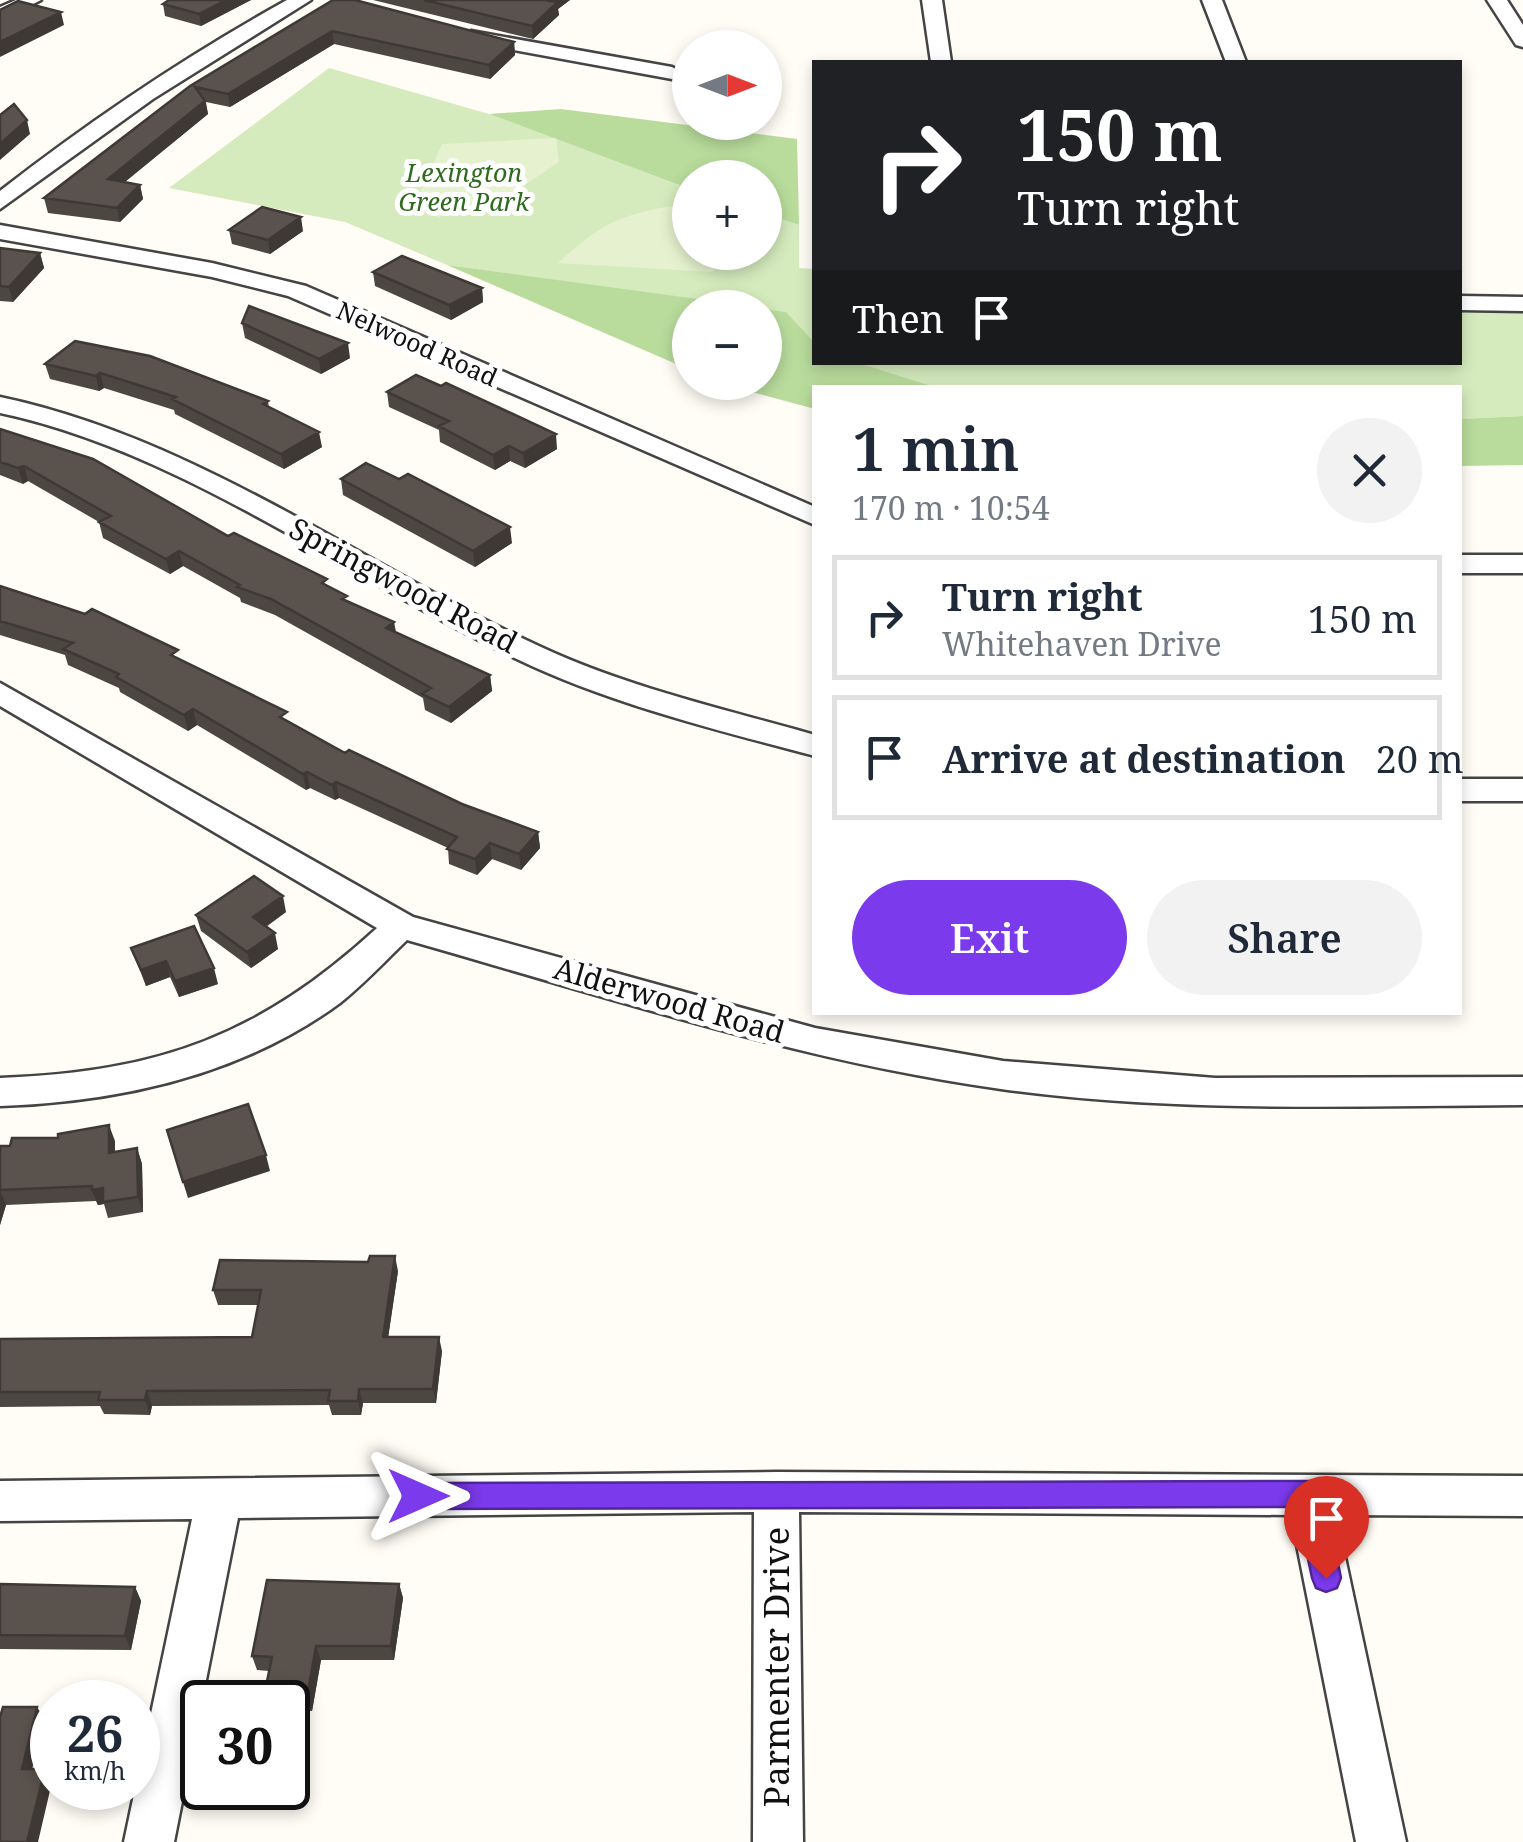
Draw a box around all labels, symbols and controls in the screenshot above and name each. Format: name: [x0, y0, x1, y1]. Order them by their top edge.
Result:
north arrow: [672, 30, 782, 140]
map controls: [672, 30, 782, 400]
text: 150 m: [1017, 86, 1223, 182]
icon: right: [852, 100, 982, 230]
park label: Lexington Green Park: [398, 155, 530, 218]
button: +: [672, 160, 782, 270]
text: Turn right: [1017, 177, 1239, 238]
button: −: [672, 290, 782, 400]
icon: arrive: [964, 290, 1019, 345]
street label: Nelwood Road: [332, 292, 503, 394]
text: Then: [852, 292, 944, 344]
text: 1 min: [852, 407, 1020, 489]
button: close: [1317, 418, 1422, 523]
text: 170 m · 10:54: [852, 486, 1050, 529]
street label: Springwood Road: [282, 507, 525, 662]
text: Turn right: [942, 570, 1143, 622]
icon: right: [857, 590, 912, 645]
text: 150 m: [1307, 592, 1417, 644]
text: Whitehaven Drive: [942, 622, 1222, 665]
icon: arrive: [857, 730, 912, 785]
text: Arrive at destination: [942, 732, 1346, 784]
text: 20 m: [1376, 732, 1464, 784]
button: Exit: [852, 880, 1127, 995]
button: Share: [1147, 880, 1422, 995]
street label: Alderwood Road: [549, 947, 789, 1052]
position arrow: [366, 1444, 470, 1548]
pin: [1284, 1476, 1369, 1579]
icon: arrive: [1299, 1491, 1354, 1546]
street label: Parmenter Drive: [752, 1527, 799, 1807]
speed limit sign: 30: [180, 1680, 310, 1810]
text: 26: [67, 1699, 123, 1767]
text: km/h: [64, 1753, 126, 1787]

